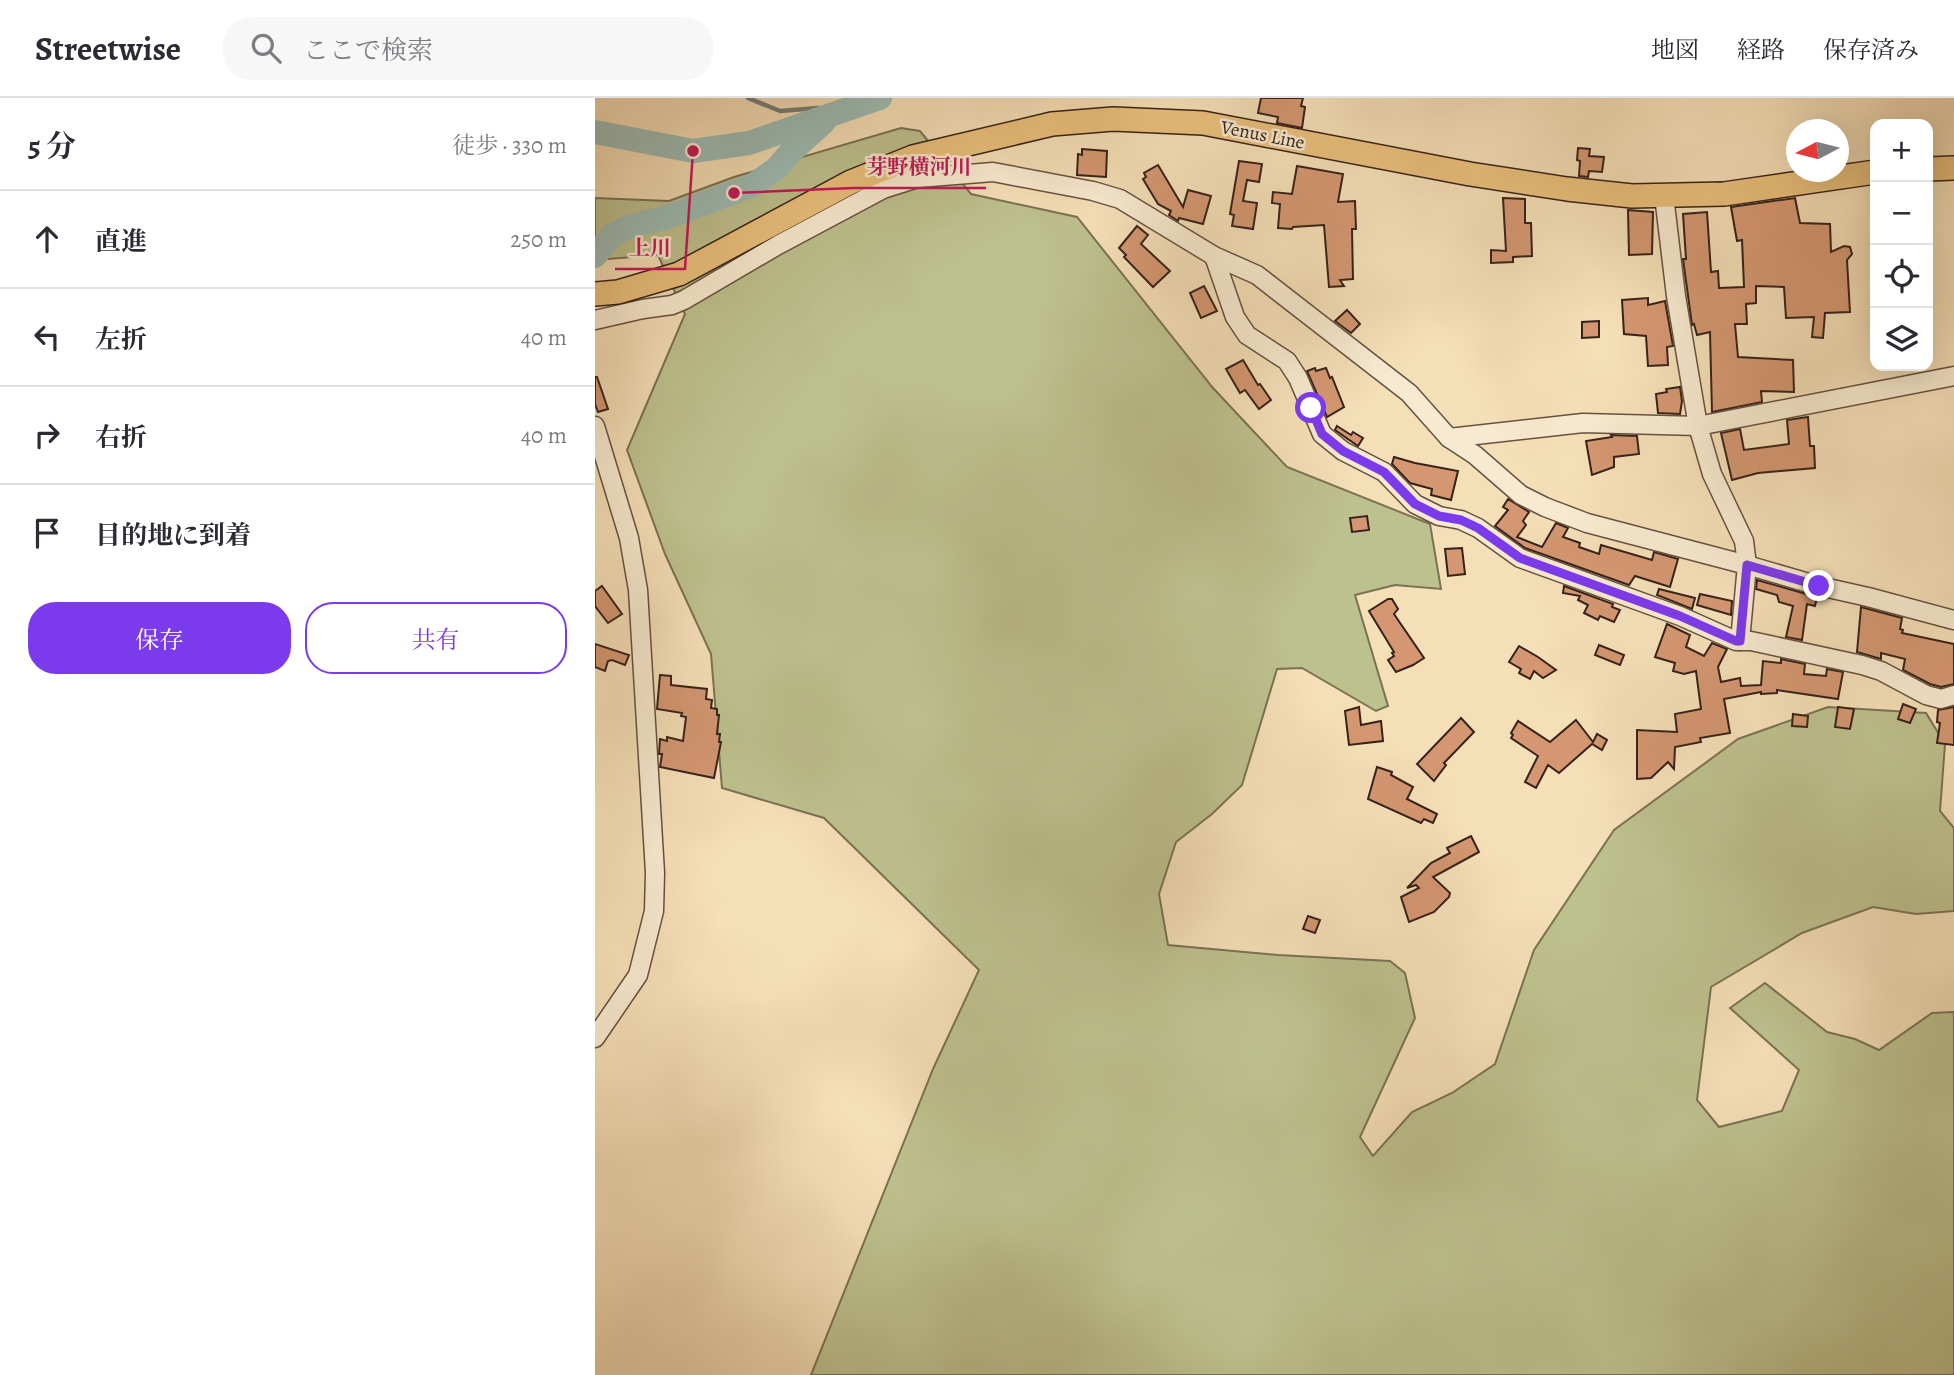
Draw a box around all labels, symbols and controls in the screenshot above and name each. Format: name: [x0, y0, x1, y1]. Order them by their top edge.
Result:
search box: [223, 17, 713, 80]
text: Streetwise: [35, 26, 181, 71]
icon: search: [247, 29, 285, 67]
text: ここで検索: [303, 33, 433, 68]
text: 地図: [1651, 34, 1699, 66]
text: 経路: [1737, 34, 1785, 66]
text: 保存済み: [1823, 34, 1919, 66]
street label: Venus Line: [1218, 114, 1307, 156]
north arrow: [1786, 119, 1849, 182]
map controls: [1870, 119, 1933, 371]
button: +: [1870, 119, 1933, 182]
text: 5 分: [28, 126, 76, 166]
text: 徒歩 · 330 m: [452, 130, 567, 161]
callout: 芽野横河川: [853, 146, 986, 188]
text: 芽野横河川: [867, 153, 972, 181]
button: −: [1870, 182, 1933, 245]
icon: ahead: [28, 220, 66, 258]
text: 直進: [95, 224, 147, 259]
text: 250 m: [510, 224, 567, 255]
callout: 上川: [615, 227, 685, 269]
text: 上川: [629, 234, 671, 262]
button: locate: [1870, 245, 1933, 308]
button: layers: [1870, 308, 1933, 371]
icon: left: [28, 318, 66, 356]
text: 左折: [95, 322, 147, 357]
text: 40 m: [521, 322, 567, 353]
route start: [1295, 392, 1326, 423]
icon: right: [28, 416, 66, 454]
text: 右折: [95, 420, 147, 455]
text: 40 m: [521, 420, 567, 451]
icon: arrive: [28, 514, 66, 552]
text: 目的地に到着: [95, 518, 251, 553]
route end: [1803, 570, 1834, 601]
button: 保存: [28, 602, 291, 674]
button: 共有: [305, 602, 567, 674]

